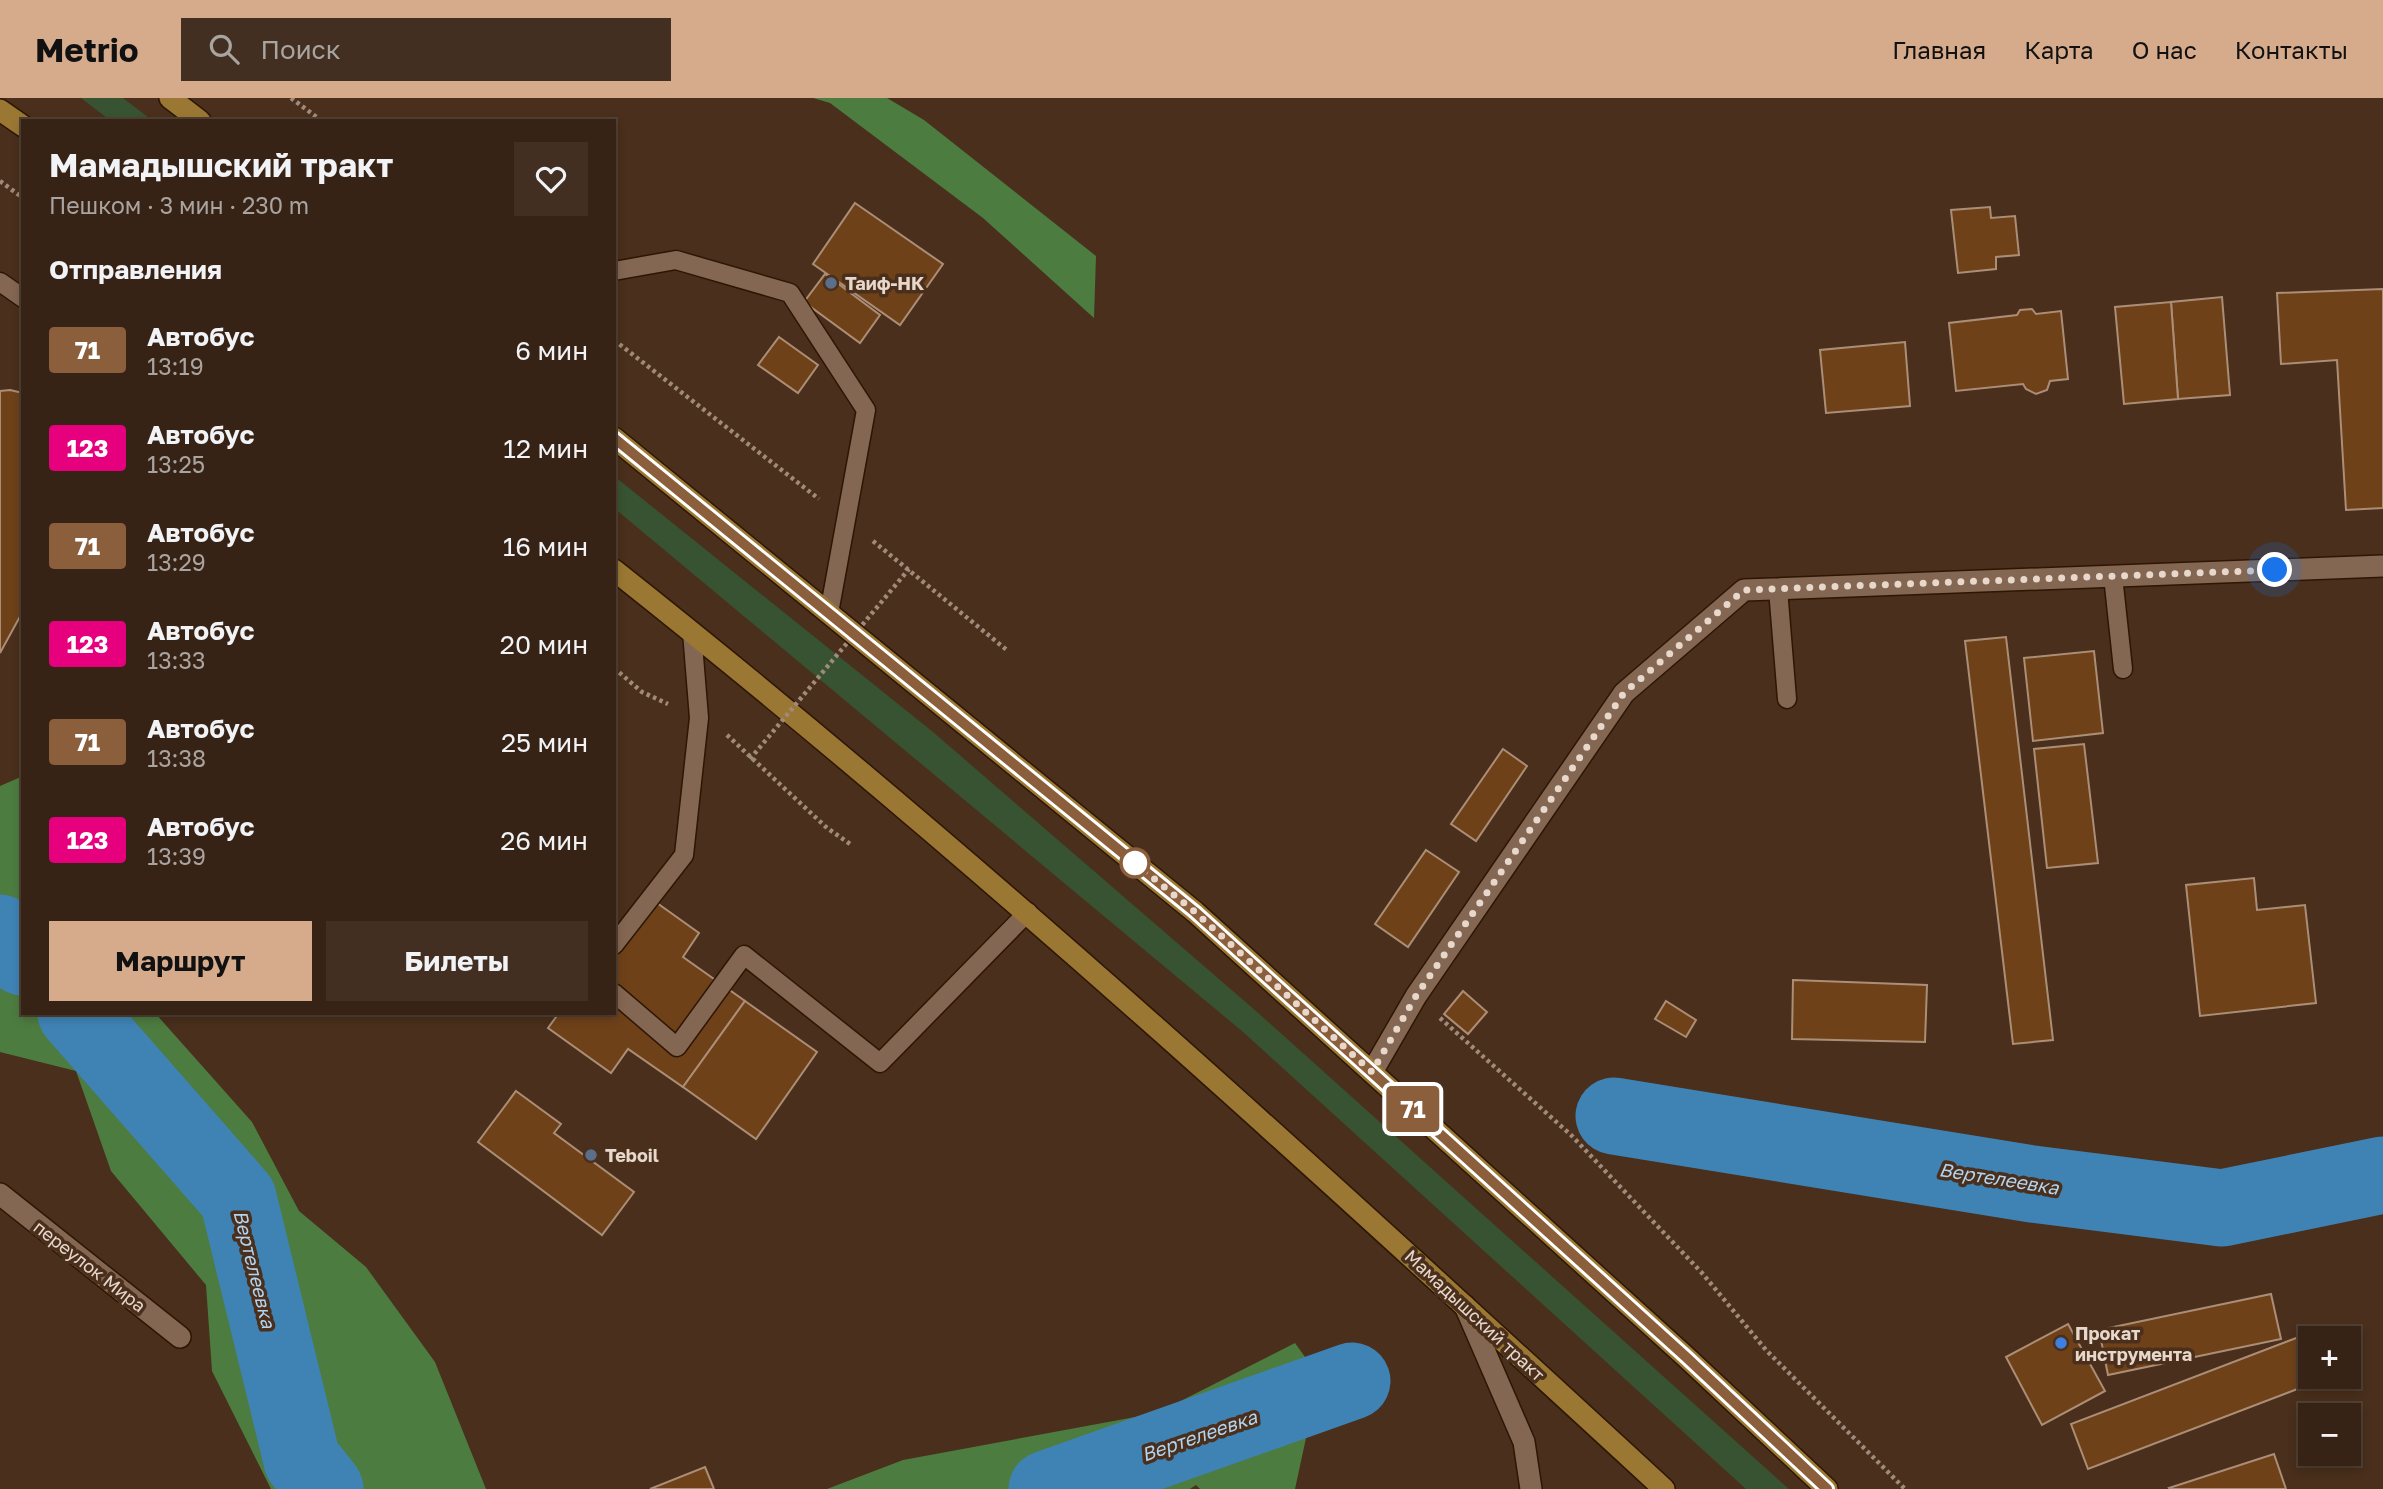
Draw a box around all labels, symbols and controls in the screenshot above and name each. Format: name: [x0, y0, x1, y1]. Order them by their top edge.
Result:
search box: [181, 18, 671, 81]
text: Metrio: [35, 30, 139, 69]
icon: search: [205, 30, 243, 68]
text: Поиск: [261, 34, 341, 65]
text: Главная: [1892, 35, 1986, 64]
text: Карта: [2024, 35, 2094, 64]
text: О нас: [2132, 35, 2197, 64]
text: Контакты: [2235, 35, 2348, 64]
button: heart: [514, 142, 588, 216]
text: Мамадышский тракт: [49, 145, 393, 184]
text: Пешком · 3 мин · 230 m: [49, 191, 309, 219]
text: Отправления: [49, 254, 222, 285]
place label: Таиф-НК: [845, 272, 924, 294]
marker: Таиф-НК: [823, 275, 839, 291]
text: Автобус: [147, 321, 254, 352]
text: 71: [75, 335, 100, 364]
text: 6 мин: [515, 335, 588, 366]
text: 13:19: [147, 352, 204, 380]
text: Автобус: [147, 419, 254, 450]
text: 123: [67, 433, 108, 462]
text: 12 мин: [503, 433, 588, 464]
text: 13:25: [147, 450, 205, 478]
text: Автобус: [147, 517, 254, 548]
text: 71: [75, 531, 100, 560]
text: 16 мин: [503, 531, 588, 562]
text: 13:29: [147, 548, 206, 576]
your location: [2257, 552, 2292, 587]
text: Автобус: [147, 615, 254, 646]
text: 123: [67, 629, 108, 658]
text: 20 мин: [500, 629, 588, 660]
text: 13:33: [147, 646, 205, 674]
text: Автобус: [147, 713, 254, 744]
text: 71: [75, 727, 100, 756]
text: 25 мин: [501, 727, 588, 758]
text: 13:38: [147, 744, 206, 772]
text: Автобус: [147, 811, 254, 842]
text: 123: [67, 825, 108, 854]
text: 26 мин: [500, 825, 588, 856]
text: 13:39: [147, 842, 206, 870]
unlabelled marker: [1120, 848, 1150, 878]
button: Маршрут: [49, 921, 312, 1001]
button: Билеты: [326, 921, 588, 1001]
line badge: 71: [1382, 1086, 1444, 1132]
text: 71: [1400, 1094, 1426, 1123]
place label: Teboil: [605, 1144, 659, 1166]
marker: Teboil: [583, 1147, 599, 1163]
water label: Вертелеевка: [1938, 1157, 2062, 1199]
water label: Вертелеевка: [229, 1208, 281, 1331]
street label: переулок Мира: [30, 1215, 150, 1317]
street label: Мамадышский тракт: [1400, 1244, 1550, 1386]
place label: Прокат инструмента: [2075, 1322, 2192, 1365]
map controls: [2298, 1326, 2361, 1466]
button: +: [2298, 1326, 2361, 1389]
marker: Прокат инструмента: [2053, 1335, 2069, 1351]
button: −: [2298, 1403, 2361, 1466]
water label: Вертелеевка: [1138, 1404, 1261, 1465]

